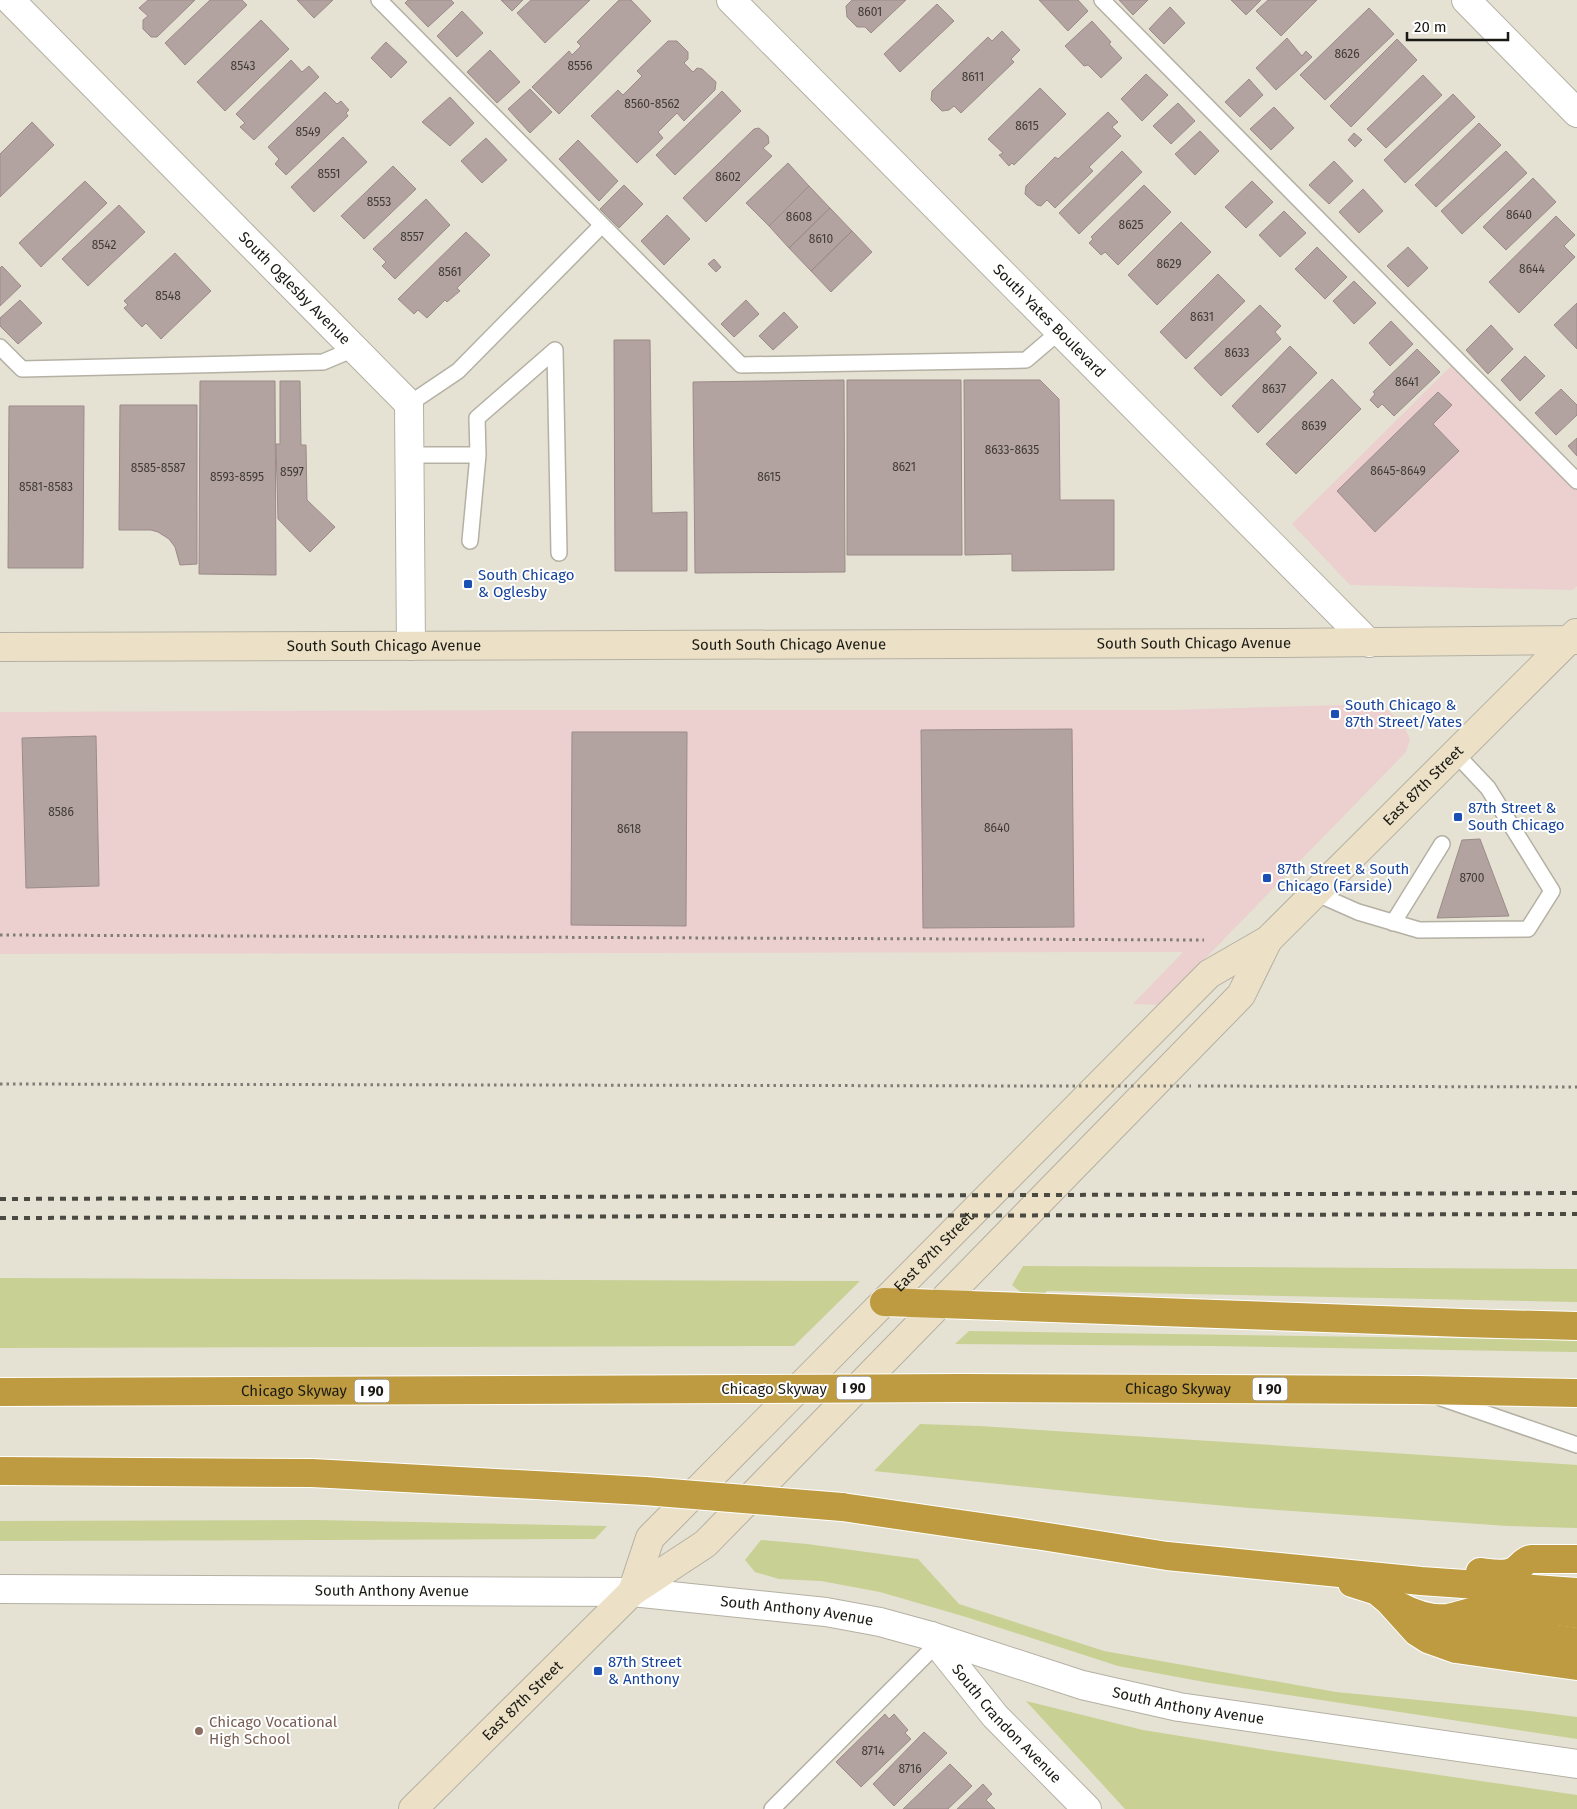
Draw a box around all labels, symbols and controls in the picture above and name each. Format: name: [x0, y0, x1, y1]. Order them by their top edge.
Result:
house number: 8601: [858, 5, 882, 19]
scale bar: [1407, 10, 1508, 42]
text: 20 m: [1414, 18, 1447, 36]
house number: 8626: [1334, 47, 1360, 61]
house number: 8543: [231, 59, 255, 73]
house number: 8556: [568, 59, 592, 73]
house number: 8611: [962, 70, 984, 84]
house number: 8560-8562: [624, 97, 680, 111]
house number: 8615: [1015, 119, 1039, 133]
house number: 8549: [295, 125, 321, 139]
house number: 8551: [317, 167, 341, 181]
house number: 8602: [715, 170, 741, 184]
house number: 8553: [367, 195, 391, 209]
house number: 8640: [1506, 208, 1532, 222]
house number: 8608: [786, 210, 813, 224]
house number: 8625: [1119, 218, 1143, 232]
street label: South Oglesby Avenue: [235, 228, 354, 348]
house number: 8557: [400, 230, 424, 244]
house number: 8610: [809, 232, 833, 246]
house number: 8542: [92, 238, 116, 252]
house number: 8629: [1157, 257, 1181, 271]
street label: South Yates Boulevard: [989, 260, 1109, 381]
house number: 8644: [1519, 262, 1546, 276]
house number: 8561: [438, 265, 462, 279]
house number: 8548: [155, 289, 181, 303]
house number: 8631: [1190, 310, 1214, 324]
house number: 8633: [1225, 346, 1249, 360]
house number: 8641: [1395, 375, 1419, 389]
house number: 8637: [1262, 382, 1286, 396]
house number: 8639: [1301, 419, 1327, 433]
house number: 8633-8635: [985, 443, 1039, 457]
house number: 8621: [892, 460, 916, 474]
house number: 8585-8587: [131, 461, 185, 475]
house number: 8645-8649: [1370, 464, 1426, 478]
house number: 8597: [280, 465, 304, 479]
house number: 8593-8595: [210, 470, 264, 484]
house number: 8615: [757, 470, 781, 484]
house number: 8581-8583: [19, 480, 73, 494]
place label: South Chicago & Oglesby: [478, 566, 574, 601]
marker: South Chicago & Oglesby: [462, 578, 474, 590]
street label: South South Chicago Avenue: [1097, 634, 1291, 653]
street label: South South Chicago Avenue: [692, 635, 886, 654]
street label: South South Chicago Avenue: [287, 637, 481, 655]
place label: South Chicago & 87th Street/Yates: [1345, 696, 1462, 731]
marker: South Chicago & 87th Street/Yates: [1329, 708, 1341, 720]
street label: East 87th Street: [1379, 741, 1467, 829]
place label: 87th Street & South Chicago: [1468, 799, 1564, 834]
house number: 8586: [48, 805, 74, 819]
marker: 87th Street & South Chicago: [1452, 811, 1464, 823]
house number: 8640: [984, 821, 1010, 835]
house number: 8618: [617, 822, 641, 836]
place label: 87th Street & South Chicago (Farside): [1277, 860, 1409, 895]
house number: 8700: [1459, 871, 1485, 885]
marker: 87th Street & South Chicago (Farside): [1261, 872, 1273, 884]
street label: East 87th Street: [890, 1207, 978, 1296]
road number: I 90: [836, 1376, 872, 1400]
road number: I 90: [1252, 1378, 1288, 1400]
road number: I 90: [354, 1380, 390, 1402]
street label: Chicago Skyway: [721, 1380, 827, 1398]
street label: Chicago Skyway: [1125, 1380, 1232, 1398]
street label: Chicago Skyway: [241, 1382, 348, 1400]
street label: South Anthony Avenue: [315, 1581, 469, 1600]
street label: South Anthony Avenue: [720, 1592, 875, 1630]
place label: 87th Street & Anthony: [608, 1653, 682, 1688]
street label: East 87th Street: [478, 1657, 567, 1744]
street label: South Crandon Avenue: [948, 1661, 1065, 1787]
marker: 87th Street & Anthony: [592, 1665, 604, 1677]
street label: South Anthony Avenue: [1111, 1683, 1265, 1728]
place label: Chicago Vocational High School: [209, 1713, 338, 1748]
marker: Chicago Vocational High School: [193, 1725, 205, 1737]
house number: 8714: [861, 1744, 885, 1758]
house number: 8716: [898, 1762, 922, 1776]

